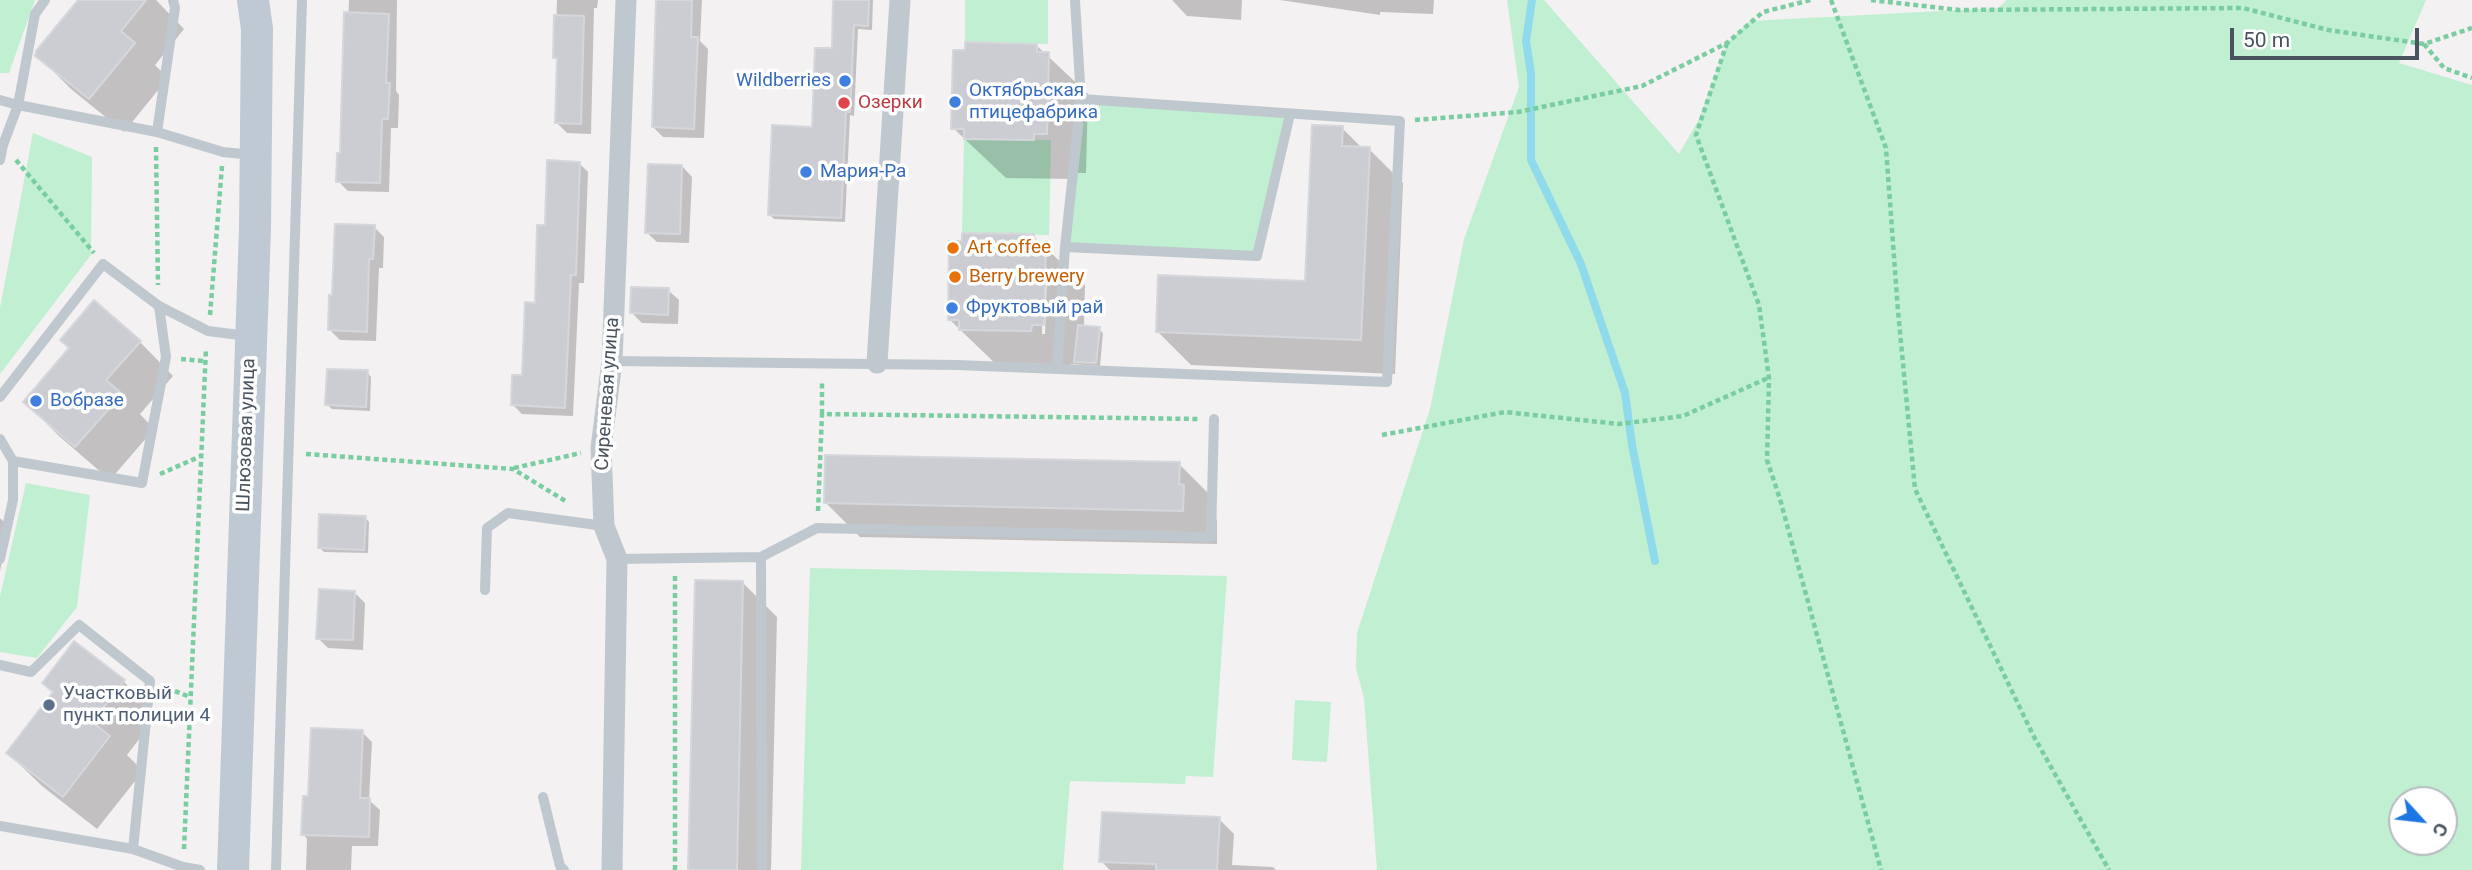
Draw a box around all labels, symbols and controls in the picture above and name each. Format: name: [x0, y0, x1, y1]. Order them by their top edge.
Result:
scale bar: [2234, 14, 2423, 58]
text: 50 m: [2243, 28, 2290, 52]
place label: Wildberries: [736, 70, 831, 92]
marker: Wildberries: [837, 73, 853, 89]
place label: Октябрьская птицефабрика: [969, 80, 1098, 124]
place label: Озерки: [858, 92, 923, 114]
marker: Октябрьская птицефабрика: [947, 94, 963, 110]
marker: Озерки: [836, 95, 852, 111]
place label: Мария-Ра: [820, 161, 906, 183]
marker: Мария-Ра: [798, 164, 814, 180]
place label: Art coffee: [967, 237, 1051, 259]
marker: Art coffee: [945, 240, 961, 256]
place label: Berry brewery: [969, 266, 1085, 288]
marker: Berry brewery: [947, 269, 963, 285]
place label: Фруктовый рай: [966, 297, 1103, 319]
marker: Фруктовый рай: [944, 300, 960, 316]
street label: Сиреневая улица: [591, 317, 625, 471]
street label: Шлюзовая улица: [233, 358, 261, 512]
place label: Вобразе: [50, 390, 124, 412]
marker: Вобразе: [28, 393, 44, 409]
place label: Участковый пункт полиции 4: [63, 683, 210, 727]
marker: Участковый пункт полиции 4: [41, 697, 57, 713]
north arrow: [2388, 786, 2458, 856]
text: С: [2427, 819, 2453, 841]

